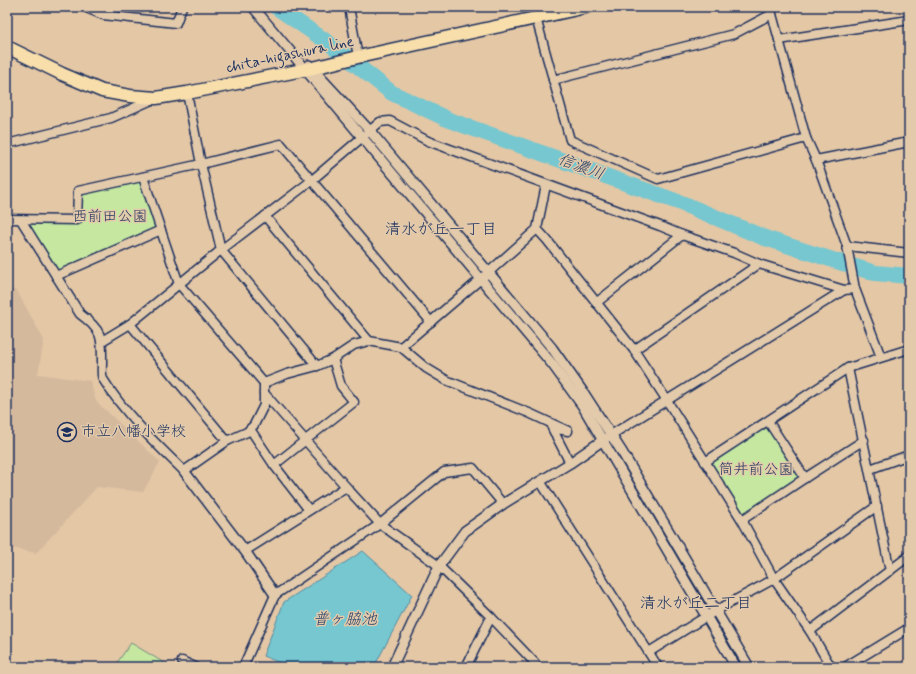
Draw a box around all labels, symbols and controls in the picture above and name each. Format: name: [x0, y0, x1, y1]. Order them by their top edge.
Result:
street label: chita-higashiura line: [224, 32, 356, 79]
water label: 信濃川: [555, 149, 607, 185]
park label: 西前田公園: [72, 207, 148, 227]
district label: 清水が丘一丁目: [385, 219, 497, 240]
school or university icon: 市立八幡小学校: [56, 421, 78, 443]
place label: 市立八幡小学校: [81, 422, 186, 442]
park label: 筒井前公園: [718, 460, 794, 480]
district label: 清水が丘二丁目: [640, 593, 752, 614]
water label: 普ヶ脇池: [313, 609, 378, 630]

